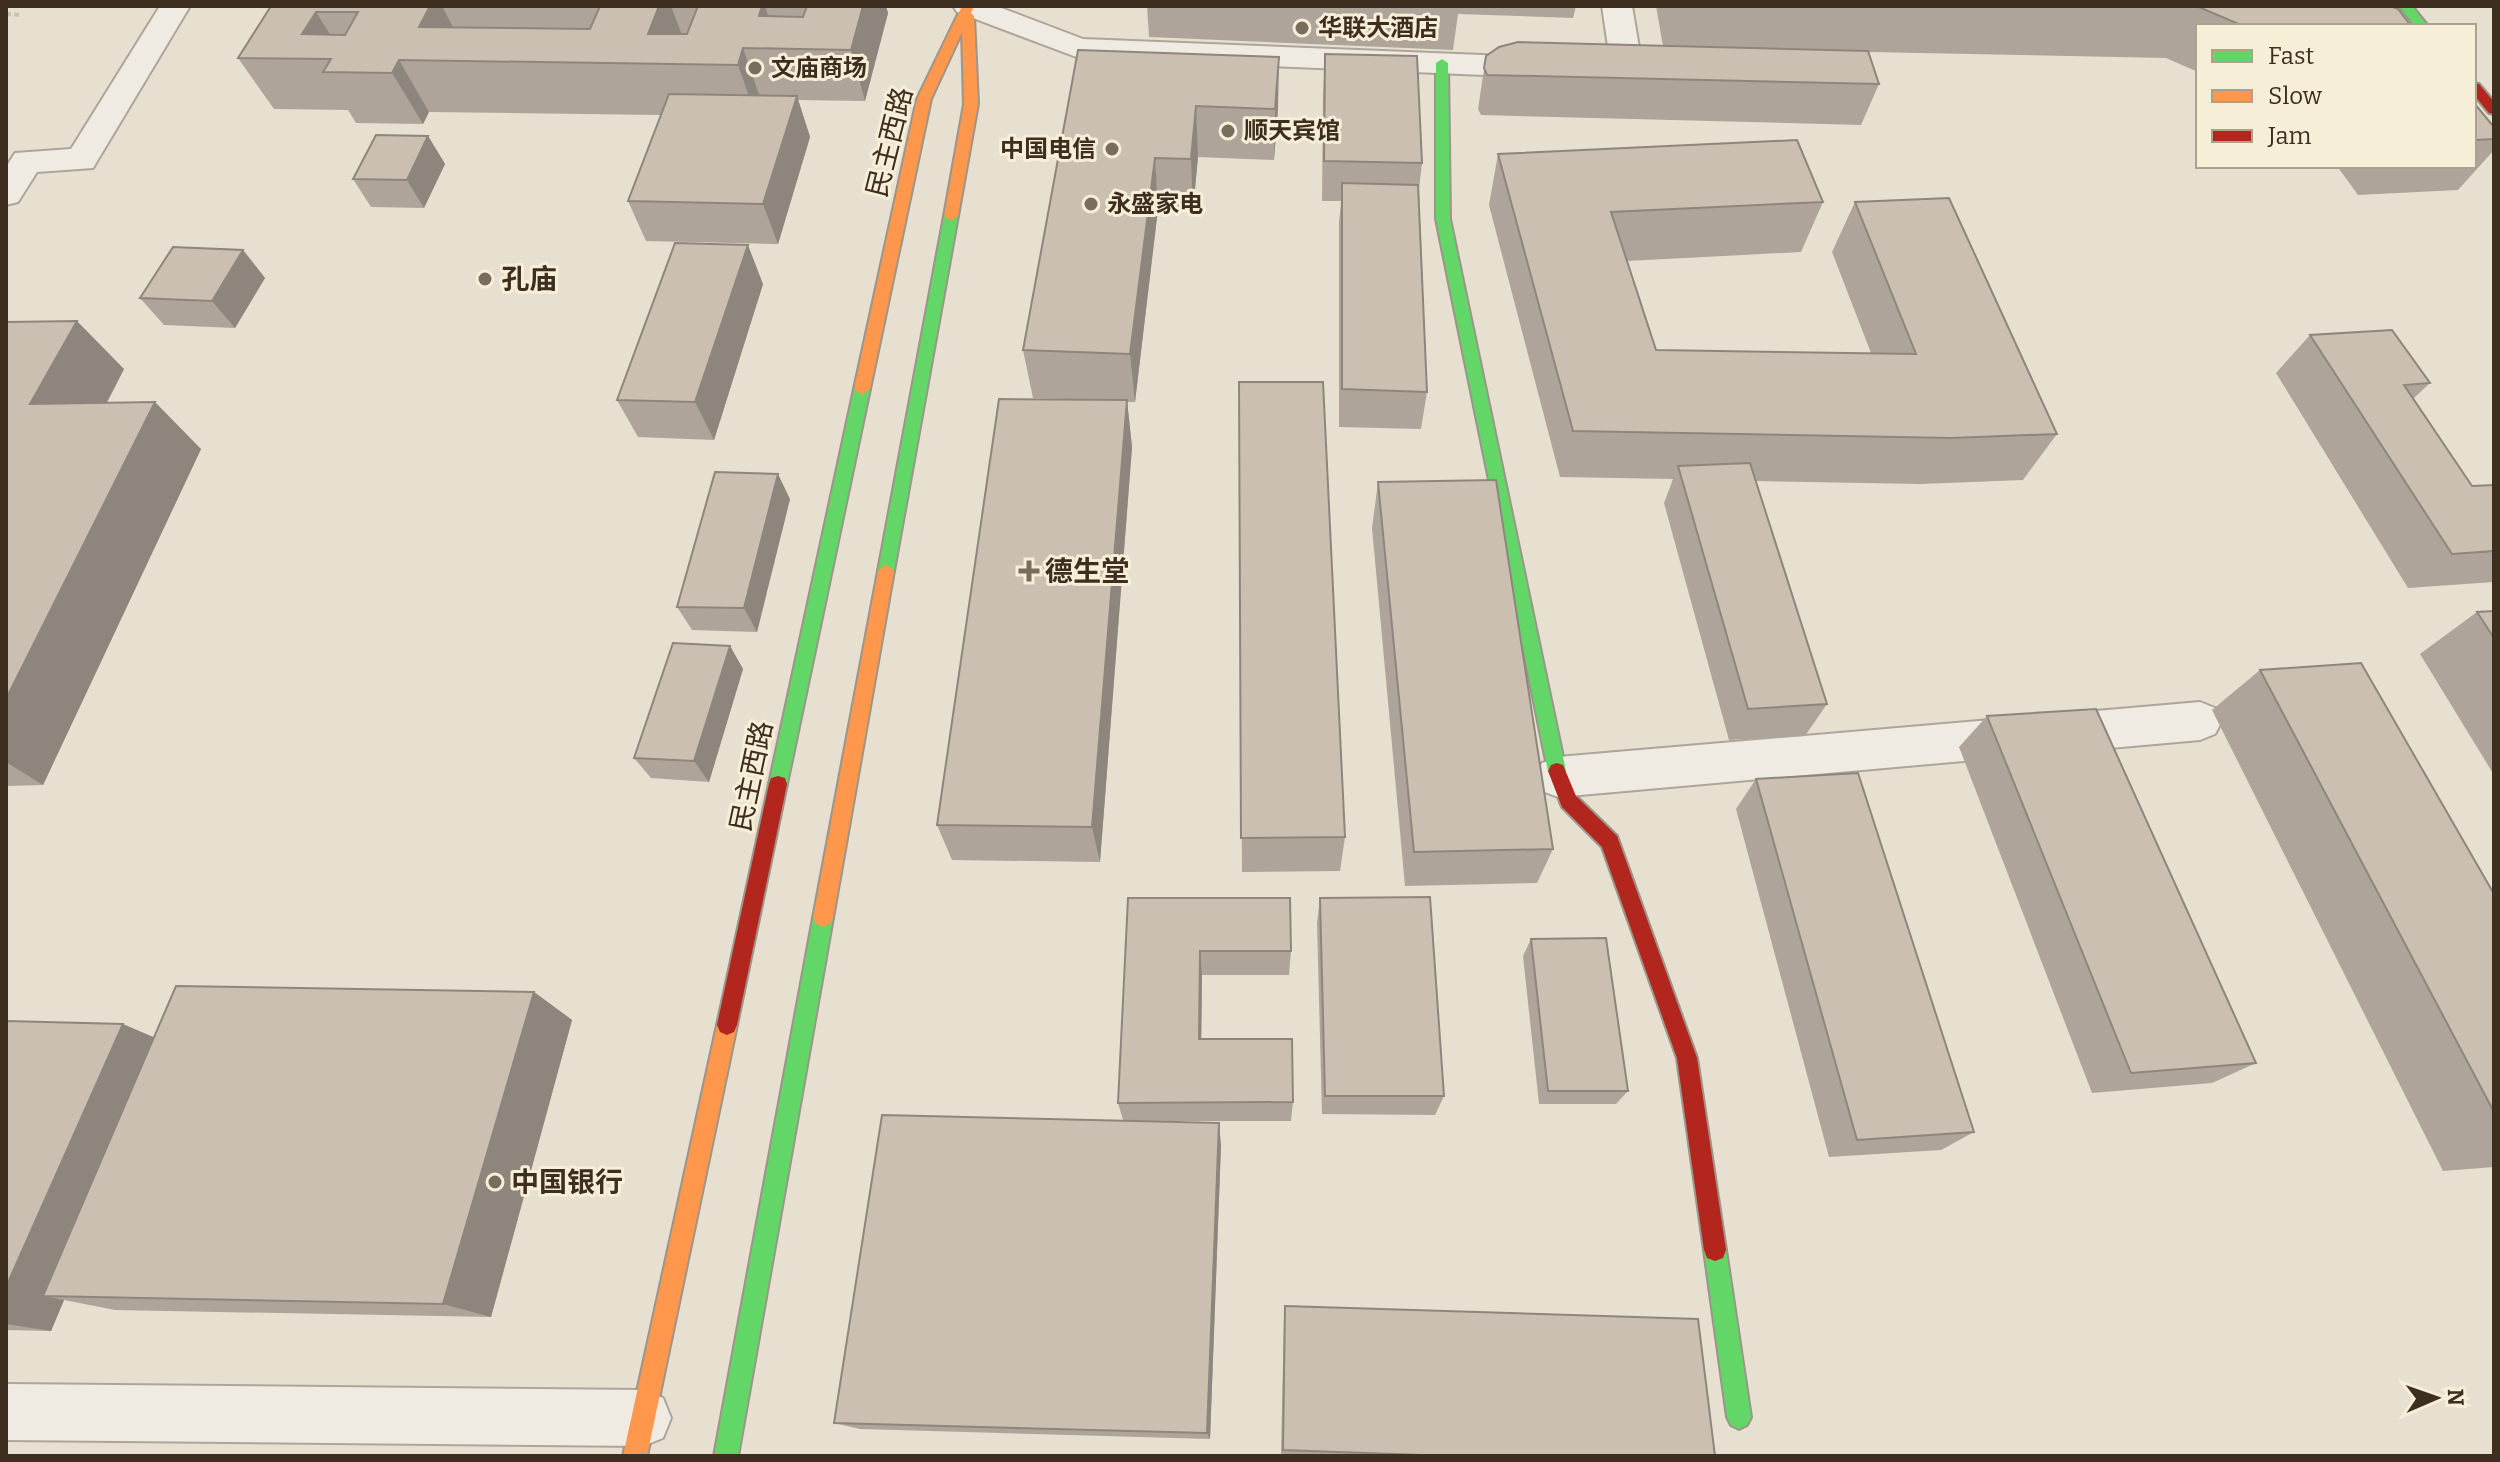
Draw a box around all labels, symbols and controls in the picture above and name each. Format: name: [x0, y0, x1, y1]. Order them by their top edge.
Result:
place label: 华联大酒店: [1318, 14, 1438, 42]
marker: 华联大酒店: [1293, 19, 1311, 37]
legend: [2196, 24, 2476, 168]
text: Fast: [2268, 42, 2314, 70]
place label: 文庙商场: [771, 54, 867, 82]
marker: 文庙商场: [746, 59, 764, 77]
text: Slow: [2268, 82, 2323, 110]
street label: 民主西路: [860, 84, 919, 200]
place label: 顺天宾馆: [1244, 117, 1340, 145]
marker: 顺天宾馆: [1219, 122, 1237, 140]
text: Jam: [2267, 122, 2312, 150]
place label: 中国电信: [1000, 135, 1096, 163]
marker: 中国电信: [1103, 140, 1121, 158]
place label: 永盛家电: [1107, 190, 1203, 218]
marker: 永盛家电: [1082, 195, 1100, 213]
place label: 孔庙: [501, 263, 557, 296]
marker: 孔庙: [476, 270, 494, 288]
place label: 德生堂: [1045, 555, 1129, 588]
marker: 德生堂: [1020, 562, 1038, 580]
street label: 民主西路: [724, 718, 779, 834]
place label: 中国银行: [511, 1166, 623, 1199]
marker: 中国银行: [486, 1173, 504, 1191]
north arrow: [2396, 1358, 2476, 1438]
text: N: [2442, 1388, 2469, 1406]

